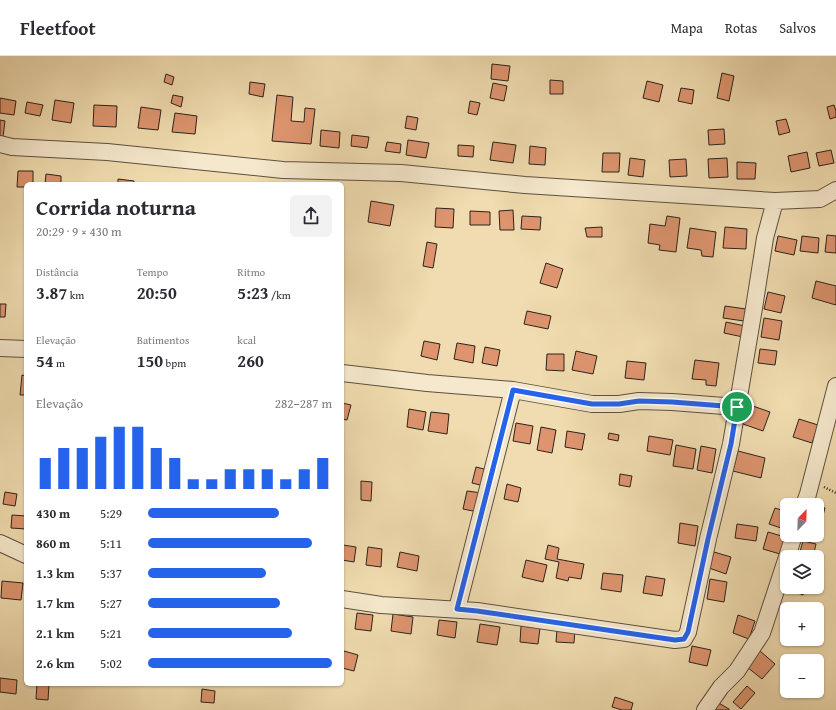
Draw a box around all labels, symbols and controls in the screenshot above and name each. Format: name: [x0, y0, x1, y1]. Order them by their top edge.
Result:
text: Fleetfoot: [20, 14, 96, 42]
text: Mapa: [671, 18, 703, 38]
text: Rotas: [725, 18, 757, 38]
text: Salvos: [779, 18, 816, 38]
text: Corrida noturna: [36, 191, 196, 223]
button: share: [290, 195, 332, 237]
text: 20:29 · 9 × 430 m: [36, 222, 122, 241]
text: Distância: [36, 264, 79, 280]
text: Tempo: [137, 264, 168, 280]
text: Ritmo: [237, 264, 265, 280]
text: 3.87: [36, 280, 67, 305]
text: 20:50: [137, 280, 177, 305]
text: 5:23: [237, 280, 269, 305]
text: km: [67, 287, 84, 303]
text: /km: [269, 287, 291, 303]
text: Elevação: [36, 332, 76, 348]
text: Batimentos: [137, 332, 189, 348]
text: kcal: [237, 332, 256, 348]
text: 54: [36, 348, 54, 373]
text: 150: [137, 348, 163, 373]
text: 260: [237, 348, 264, 373]
text: m: [54, 355, 65, 371]
text: bpm: [163, 355, 186, 371]
pin: [720, 390, 754, 424]
text: Elevação: [36, 394, 83, 413]
text: 282–287 m: [275, 394, 332, 413]
icon: arrive: [726, 396, 748, 418]
north arrow: [780, 498, 824, 542]
map controls: [780, 498, 824, 698]
text: 430 m: [36, 504, 70, 523]
text: 5:29: [100, 504, 122, 523]
text: 860 m: [36, 534, 70, 553]
text: 5:11: [100, 534, 122, 553]
button: layers: [780, 550, 824, 594]
text: 1.3 km: [36, 564, 75, 583]
text: 5:37: [100, 564, 122, 583]
text: 1.7 km: [36, 594, 75, 613]
text: 5:27: [100, 594, 122, 613]
button: +: [780, 602, 824, 646]
text: 2.1 km: [36, 624, 75, 643]
text: 5:21: [100, 624, 122, 643]
text: 2.6 km: [36, 654, 75, 673]
text: 5:02: [100, 654, 122, 673]
button: −: [780, 654, 824, 698]

